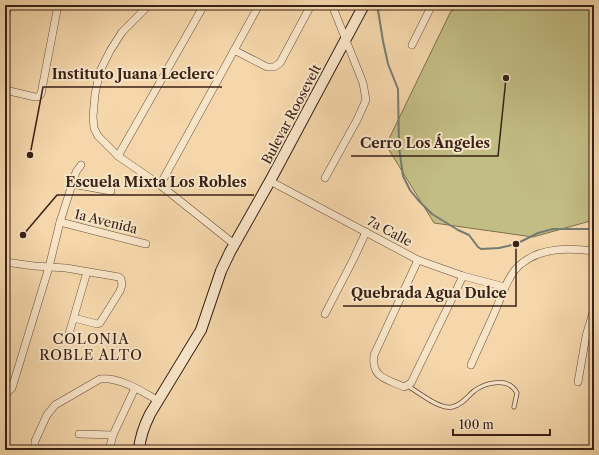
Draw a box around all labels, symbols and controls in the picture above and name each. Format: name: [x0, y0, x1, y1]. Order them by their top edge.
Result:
callout: Instituto Juana Leclerc: [43, 61, 222, 87]
street label: Bulevar Roosevelt: [258, 61, 324, 167]
text: Instituto Juana Leclerc: [52, 65, 215, 83]
callout: Cerro Los Ángeles: [351, 130, 498, 156]
text: Cerro Los Ángeles: [360, 133, 490, 152]
callout: Escuela Mixta Los Robles: [57, 169, 254, 195]
text: Escuela Mixta Los Robles: [65, 173, 247, 191]
street label: 1a Avenida: [73, 205, 139, 237]
street label: 7a Calle: [365, 213, 415, 249]
callout: Quebrada Agua Dulce: [343, 280, 516, 306]
text: Quebrada Agua Dulce: [351, 284, 507, 302]
district label: COLONIA ROBLE ALTO: [39, 330, 143, 364]
scale bar: [453, 411, 550, 437]
text: 100 m: [459, 417, 494, 432]

